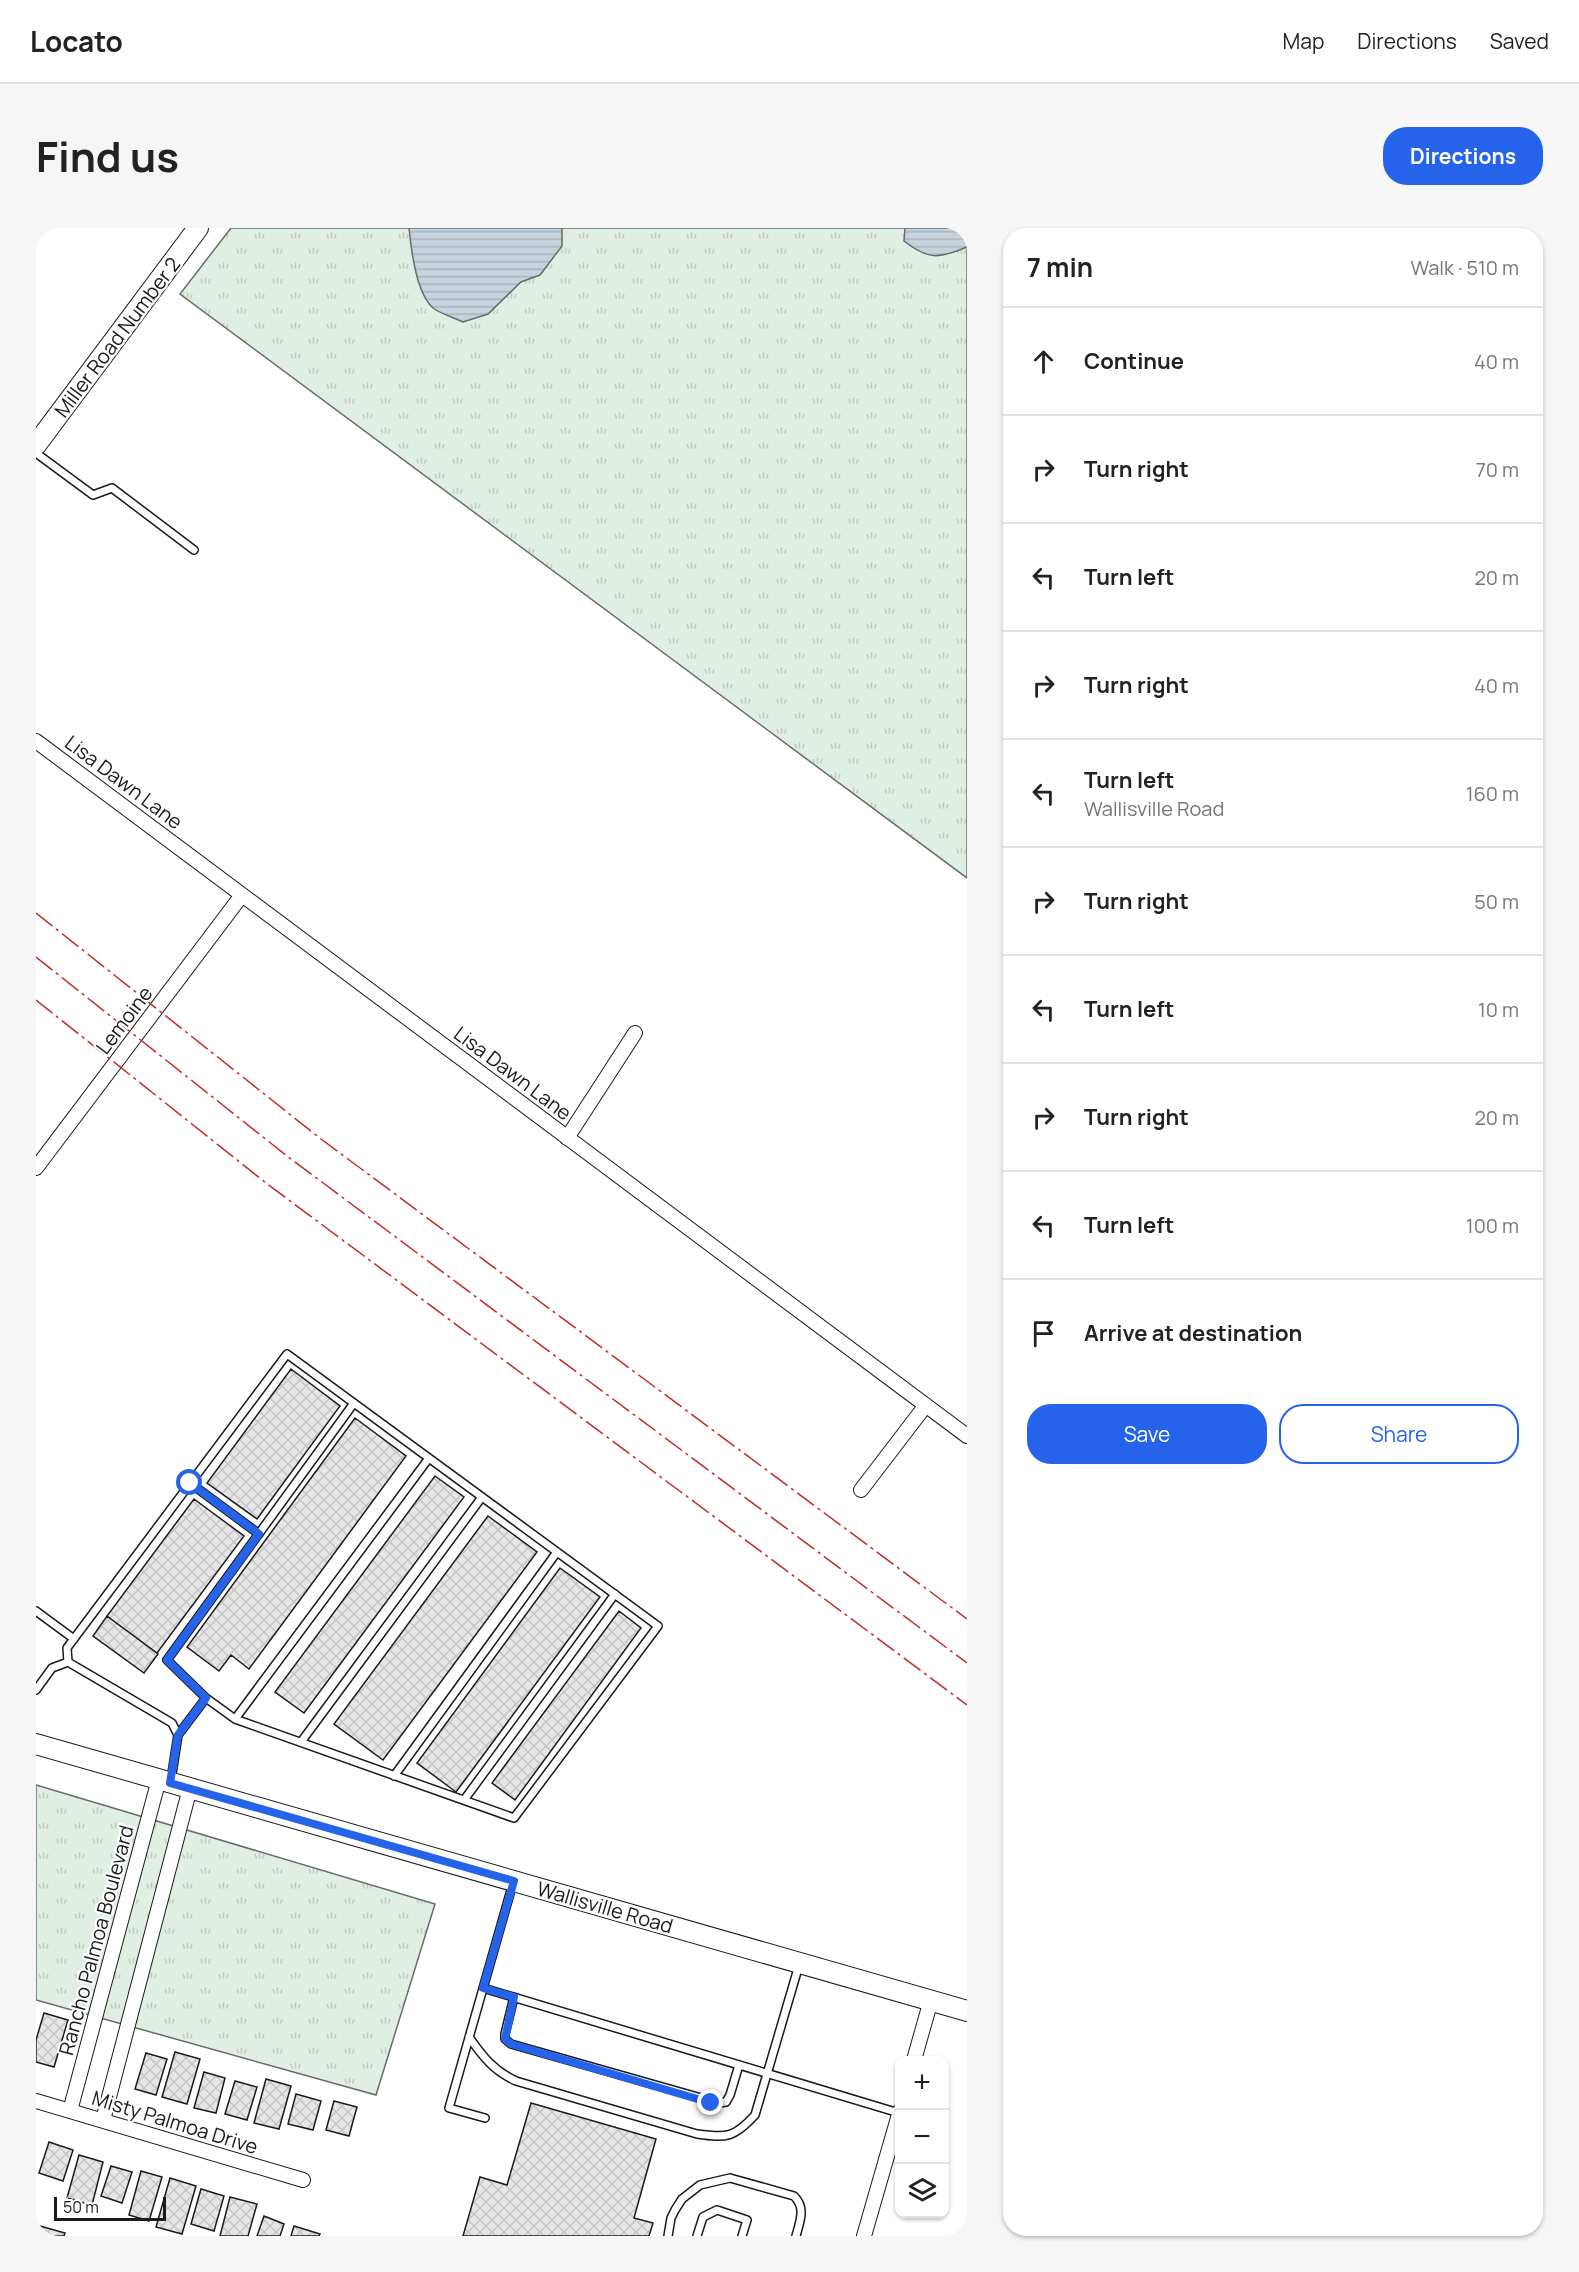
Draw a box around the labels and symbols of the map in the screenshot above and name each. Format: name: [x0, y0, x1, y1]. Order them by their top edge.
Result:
street label: Miller Road Number 2: [48, 251, 186, 423]
street label: Lisa Dawn Lane: [60, 729, 188, 835]
street label: Lemoine: [90, 981, 158, 1059]
street label: Lisa Dawn Lane: [449, 1020, 577, 1126]
route start: [176, 1469, 202, 1495]
street label: Rancho Palmoa Boulevard: [52, 1822, 140, 2058]
street label: Wallisville Road: [534, 1875, 676, 1939]
street label: Misty Palmoa Drive: [89, 2084, 261, 2160]
route end: [697, 2089, 723, 2115]
scale bar: [54, 2194, 166, 2222]

